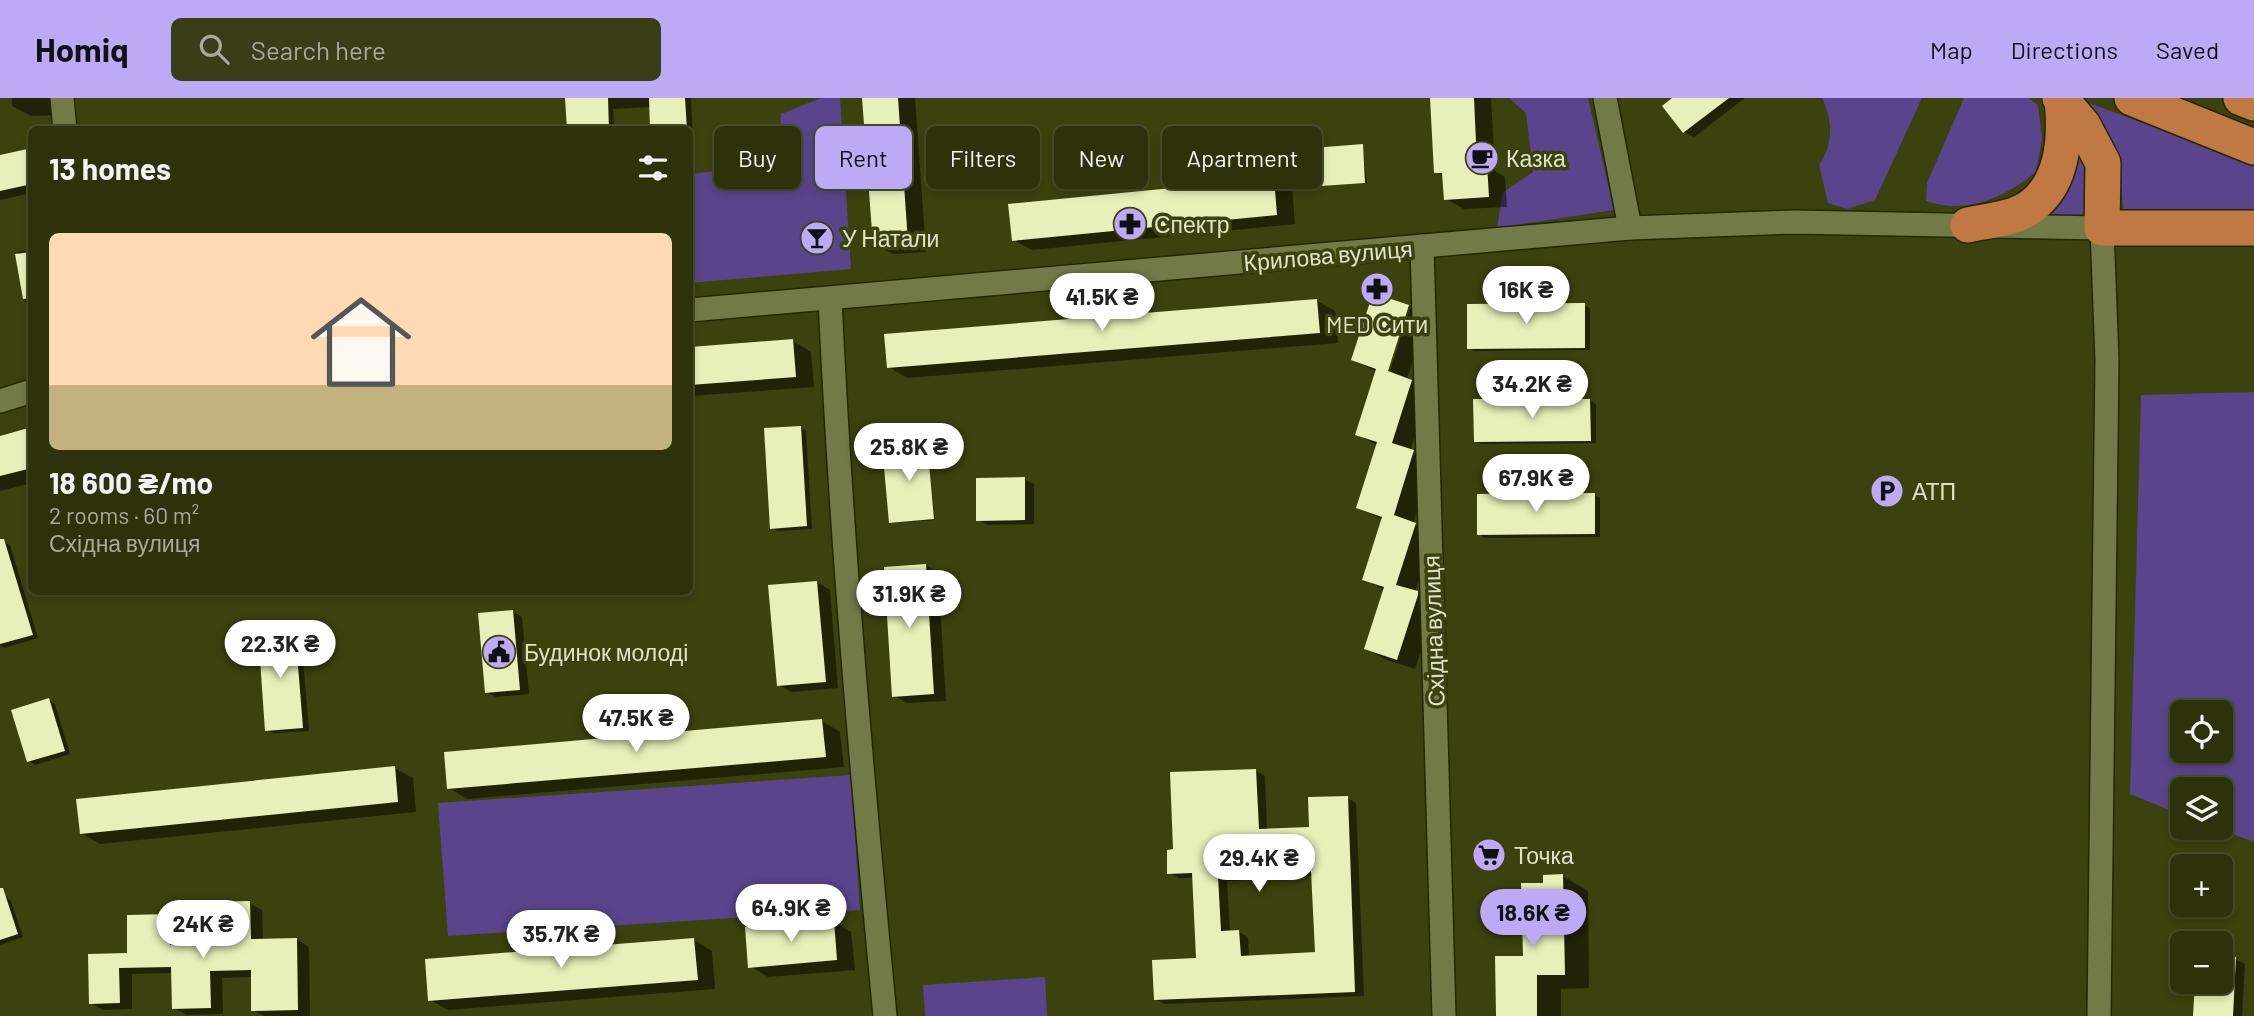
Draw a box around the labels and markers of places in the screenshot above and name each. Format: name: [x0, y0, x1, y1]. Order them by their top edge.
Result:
cafe icon: Казка: [1463, 139, 1501, 177]
place label: Казка: [1506, 144, 1566, 172]
pharmacy icon: Спектр: [1111, 205, 1149, 243]
place label: Спектр: [1154, 210, 1230, 238]
bar icon: У Натали: [798, 219, 836, 257]
place label: У Натали: [842, 224, 939, 252]
pin: 16K ₴: [1477, 266, 1575, 326]
pharmacy icon: MED Сити: [1358, 270, 1396, 308]
pin: 41.5K ₴: [1037, 274, 1167, 333]
place label: MED Сити: [1326, 310, 1428, 338]
pin: 34.2K ₴: [1467, 360, 1597, 420]
pin: 25.8K ₴: [844, 424, 974, 483]
pin: 67.9K ₴: [1471, 454, 1601, 514]
parking icon: АТП: [1868, 472, 1906, 510]
place label: АТП: [1912, 477, 1956, 505]
pin: 31.9K ₴: [844, 570, 974, 630]
pin: 22.3K ₴: [215, 620, 345, 680]
public building icon: Будинок молоді: [480, 633, 518, 671]
place label: Будинок молоді: [524, 638, 688, 666]
pin: 47.5K ₴: [571, 694, 701, 754]
pin: 29.4K ₴: [1194, 834, 1324, 894]
supermarket icon: Точка: [1470, 836, 1508, 874]
place label: Точка: [1514, 841, 1574, 869]
pin: 64.9K ₴: [726, 884, 856, 944]
pin: 18.6K ₴: [1468, 890, 1598, 949]
pin: 24K ₴: [154, 900, 252, 960]
pin: 35.7K ₴: [496, 910, 626, 970]

